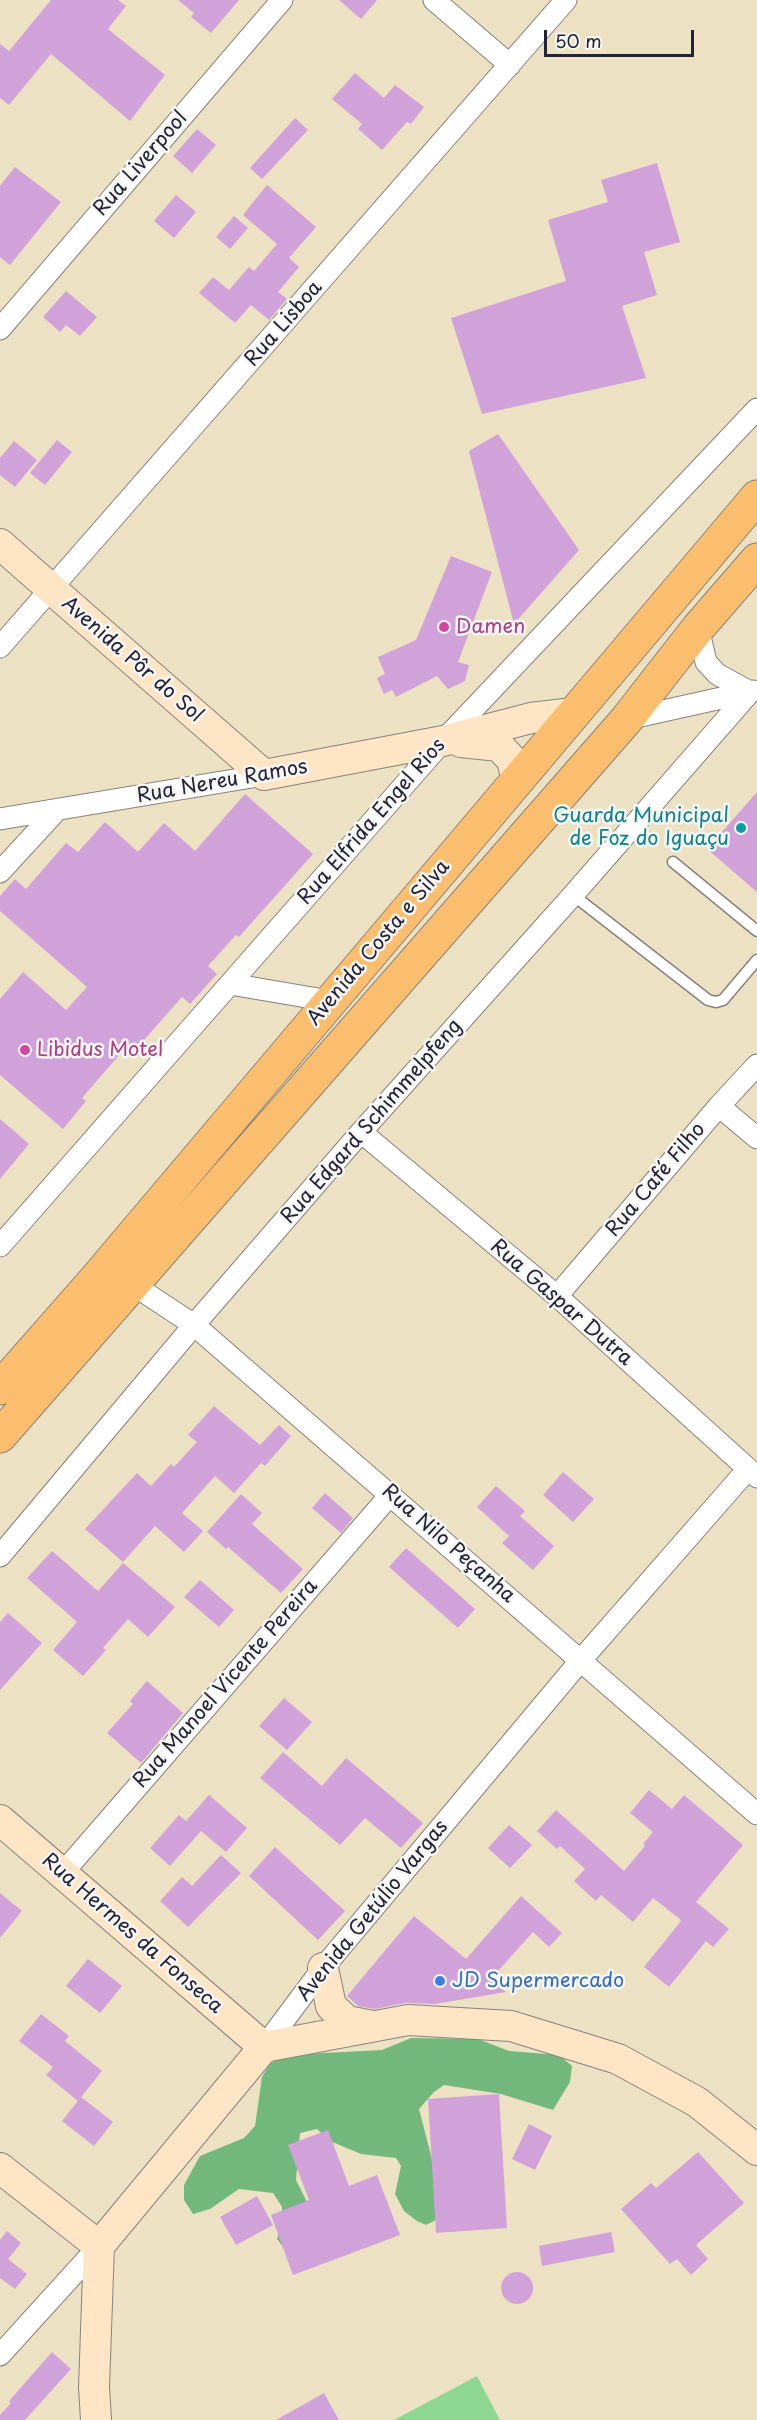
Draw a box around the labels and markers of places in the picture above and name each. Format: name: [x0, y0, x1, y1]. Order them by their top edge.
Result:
place label: Damen: [456, 615, 525, 639]
marker: Damen: [437, 620, 451, 634]
place label: Guarda Municipal de Foz do Iguaçu: [553, 804, 729, 851]
marker: Guarda Municipal de Foz do Iguaçu: [734, 821, 748, 835]
place label: Libidus Motel: [37, 1038, 163, 1062]
marker: Libidus Motel: [18, 1043, 32, 1057]
place label: JD Supermercado: [452, 1969, 624, 1993]
marker: JD Supermercado: [433, 1974, 447, 1988]

